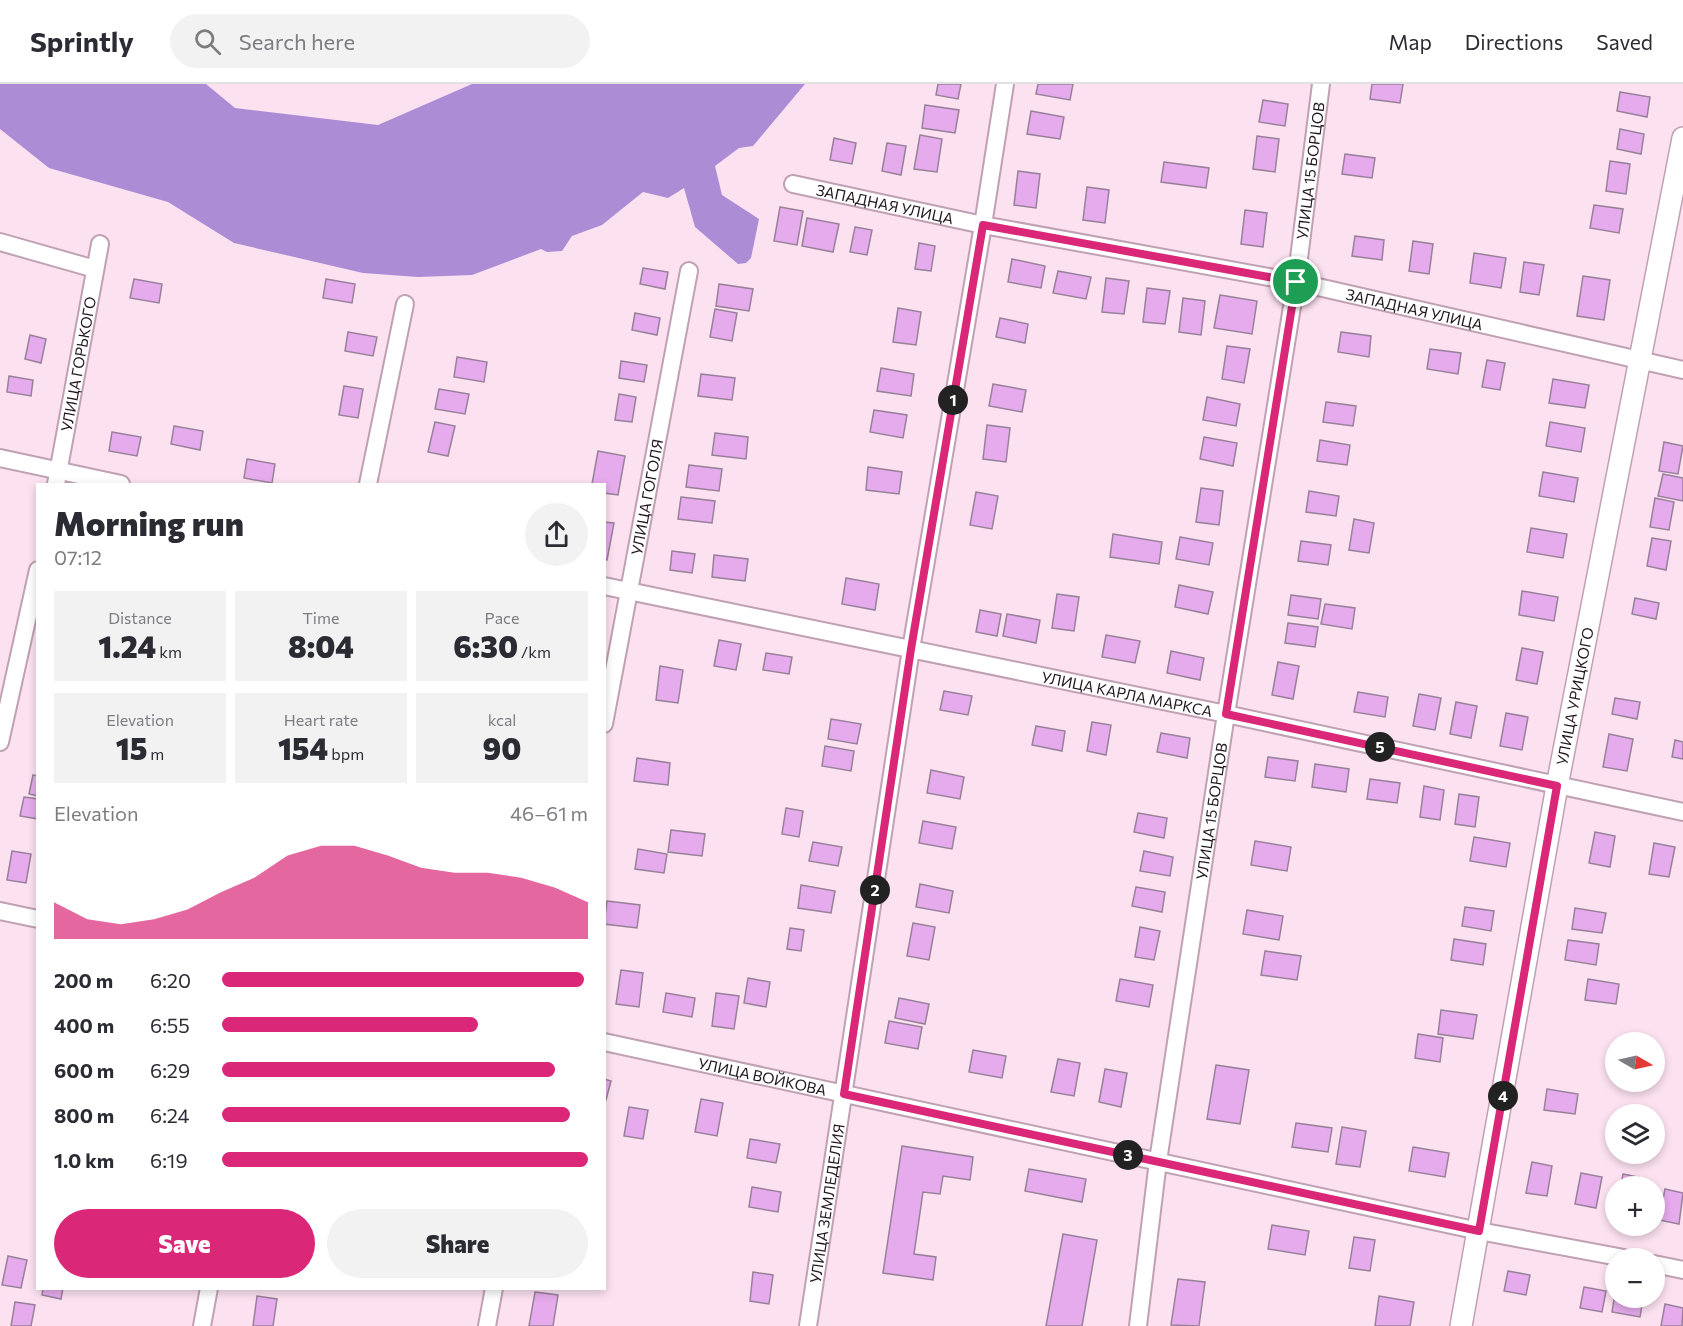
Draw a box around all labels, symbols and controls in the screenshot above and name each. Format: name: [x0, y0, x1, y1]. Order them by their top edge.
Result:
search box: [170, 14, 590, 68]
text: Sprintly: [30, 24, 134, 58]
icon: search: [191, 25, 224, 58]
text: Search here: [239, 28, 355, 55]
text: Map: [1389, 29, 1432, 54]
text: Directions: [1465, 29, 1563, 54]
text: Saved: [1596, 29, 1653, 54]
street label: УЛИЦА 15 БОРЦОВ: [1292, 101, 1328, 241]
street label: ЗАПАДНАЯ УЛИЦА: [815, 180, 955, 227]
pin: [1270, 256, 1321, 307]
icon: arrive: [1279, 265, 1312, 298]
street label: ЗАПАДНАЯ УЛИЦА: [1344, 285, 1485, 333]
street label: УЛИЦА ГОРЬКОГО: [57, 295, 99, 433]
pin: 1: [938, 385, 968, 415]
text: 1: [949, 390, 957, 409]
street label: УЛИЦА ГОГОЛЯ: [627, 437, 666, 556]
text: Morning run: [54, 502, 244, 543]
button: share: [525, 503, 588, 566]
text: 07:12: [54, 545, 102, 569]
text: Distance: [108, 608, 172, 627]
text: Time: [303, 608, 339, 627]
text: Pace: [485, 608, 519, 627]
street label: УЛИЦА УРИЦКОГО: [1552, 625, 1597, 767]
text: 1.24: [98, 627, 156, 664]
text: 8:04: [288, 627, 354, 664]
text: 6:30: [453, 627, 518, 664]
text: km: [156, 642, 182, 661]
text: /km: [518, 642, 551, 661]
street label: УЛИЦА КАРЛА МАРКСА: [1040, 667, 1214, 720]
text: Elevation: [106, 710, 174, 729]
text: Heart rate: [284, 710, 358, 729]
text: kcal: [488, 710, 516, 729]
text: 15: [116, 729, 147, 766]
text: 154: [278, 729, 328, 766]
text: 90: [483, 729, 521, 766]
pin: 5: [1365, 732, 1395, 762]
text: 5: [1375, 737, 1385, 756]
street label: УЛИЦА 15 БОРЦОВ: [1192, 741, 1231, 881]
text: m: [147, 744, 164, 763]
text: bpm: [328, 744, 364, 763]
text: Elevation: [54, 801, 139, 825]
text: 46–61 m: [510, 801, 588, 825]
pin: 2: [860, 875, 890, 905]
text: 2: [870, 880, 880, 899]
text: 200 m: [54, 968, 113, 992]
text: 6:20: [150, 968, 191, 992]
text: 400 m: [54, 1013, 114, 1037]
text: 6:55: [150, 1013, 190, 1037]
north arrow: [1605, 1032, 1665, 1092]
map controls: [1605, 1032, 1665, 1308]
street label: УЛИЦА ВОЙКОВА: [696, 1054, 828, 1099]
text: 600 m: [54, 1058, 114, 1082]
text: 6:29: [150, 1058, 190, 1082]
pin: 4: [1488, 1081, 1518, 1111]
text: 4: [1498, 1086, 1508, 1105]
text: 800 m: [54, 1103, 114, 1127]
text: 6:24: [150, 1103, 190, 1127]
button: layers: [1605, 1104, 1665, 1164]
street label: УЛИЦА ЗЕМЛЕДЕЛИЯ: [806, 1122, 848, 1285]
pin: 3: [1113, 1140, 1143, 1170]
text: 3: [1123, 1145, 1133, 1164]
text: 1.0 km: [54, 1148, 114, 1172]
text: 6:19: [150, 1148, 188, 1172]
button: +: [1605, 1176, 1665, 1236]
button: Save: [54, 1209, 315, 1278]
button: Share: [327, 1209, 588, 1278]
button: −: [1605, 1248, 1665, 1308]

